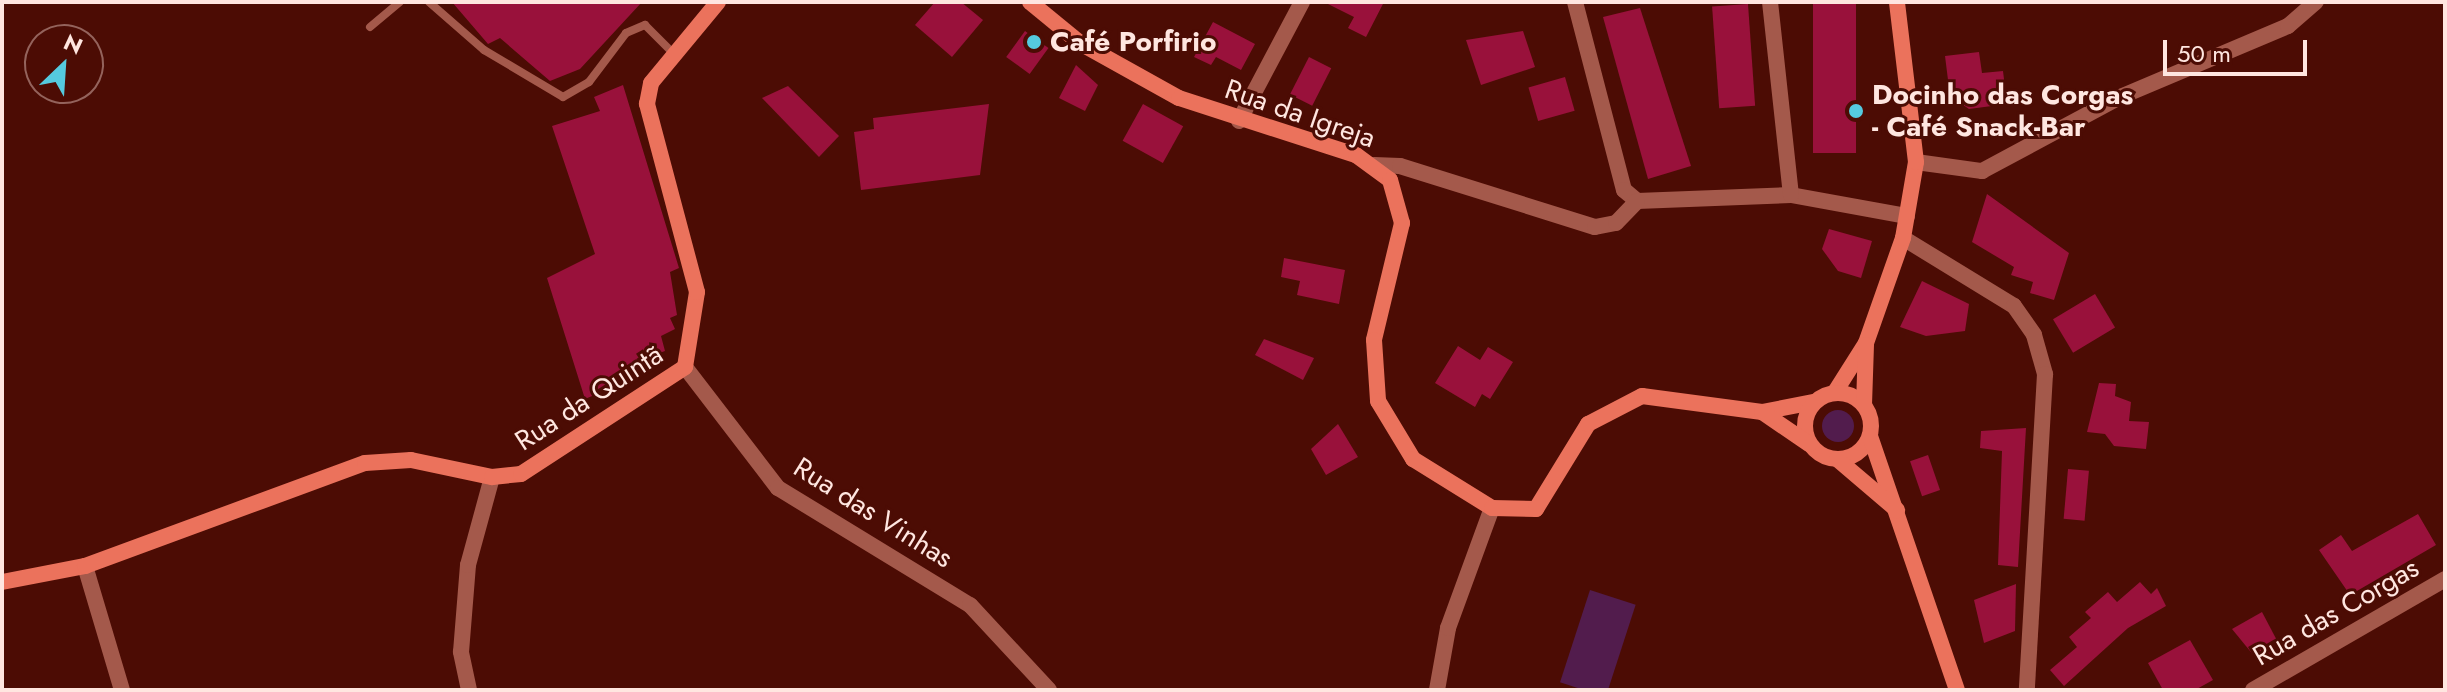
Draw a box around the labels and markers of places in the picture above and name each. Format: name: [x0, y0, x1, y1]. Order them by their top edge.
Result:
place label: Café Porfirio: [1050, 25, 1217, 59]
marker: Café Porfirio: [1025, 33, 1043, 51]
place label: Docinho das Corgas - Café Snack-Bar: [1872, 78, 2133, 144]
marker: Docinho das Corgas - Café Snack-Bar: [1847, 102, 1865, 120]

